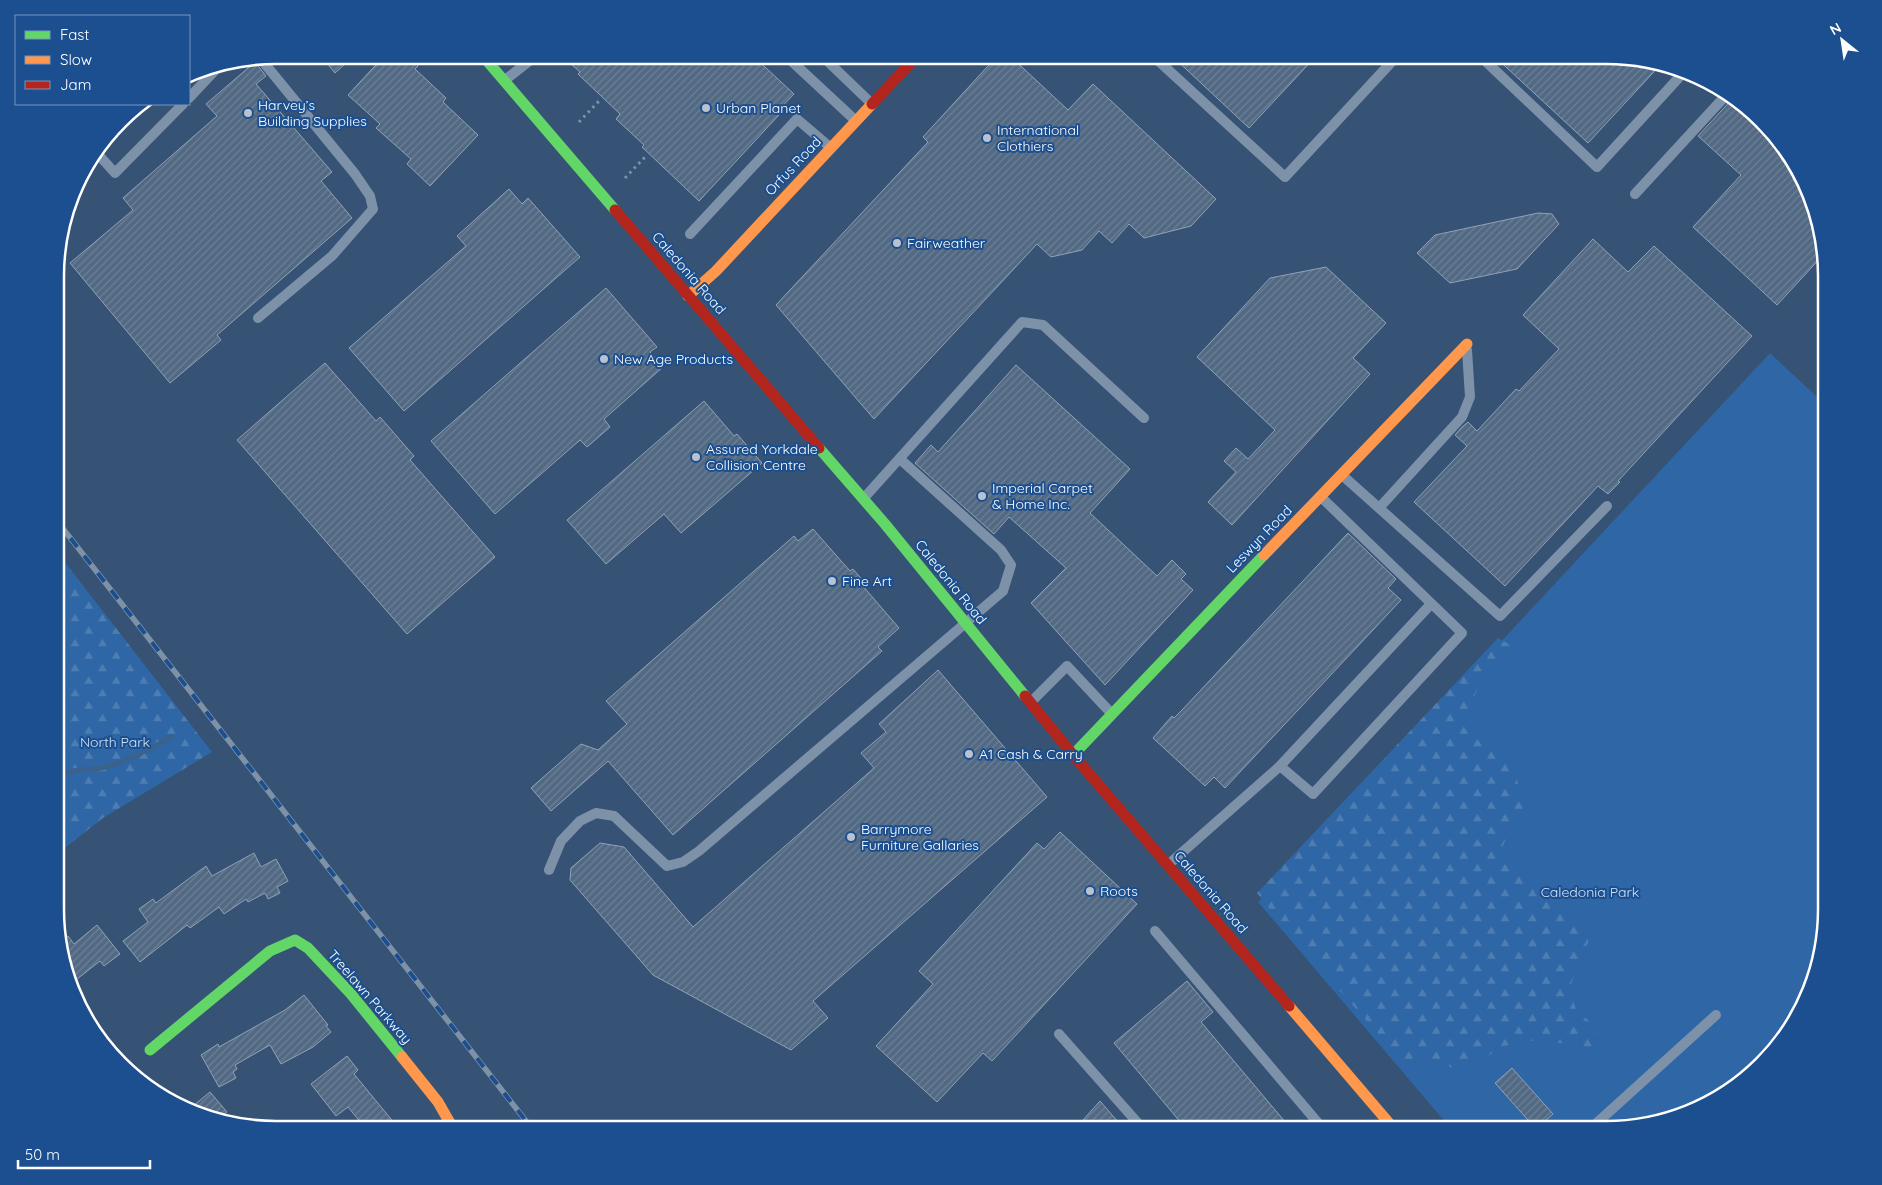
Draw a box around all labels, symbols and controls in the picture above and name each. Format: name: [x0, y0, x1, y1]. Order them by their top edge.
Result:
legend: [15, 15, 190, 105]
north arrow: [1817, 15, 1867, 65]
text: N: [1827, 18, 1844, 39]
text: Fast: [60, 25, 89, 44]
text: Slow: [60, 50, 92, 69]
text: Jam: [60, 75, 91, 94]
place label: Harvey’s Building Supplies: [258, 96, 367, 130]
place label: Urban Planet: [716, 99, 801, 117]
marker: Urban Planet: [700, 102, 712, 114]
marker: Harvey’s Building Supplies: [242, 107, 254, 119]
place label: International Clothiers: [997, 121, 1079, 155]
marker: International Clothiers: [981, 132, 993, 144]
street label: Orfus Road: [761, 133, 825, 199]
street label: Caledonia Road: [648, 228, 730, 318]
place label: Fairweather: [907, 234, 986, 252]
marker: Fairweather: [891, 237, 903, 249]
place label: New Age Products: [614, 350, 733, 368]
marker: New Age Products: [598, 353, 610, 365]
place label: Assured Yorkdale Collision Centre: [706, 440, 818, 474]
marker: Assured Yorkdale Collision Centre: [690, 451, 702, 463]
place label: Imperial Carpet & Home Inc.: [992, 479, 1093, 513]
marker: Imperial Carpet & Home Inc.: [976, 490, 988, 502]
street label: Leswyn Road: [1222, 501, 1296, 577]
street label: Caledonia Road: [911, 536, 991, 628]
place label: Fine Art: [842, 572, 892, 590]
marker: Fine Art: [826, 575, 838, 587]
park label: North Park: [80, 733, 150, 751]
place label: A1 Cash & Carry: [979, 745, 1083, 763]
marker: A1 Cash & Carry: [963, 748, 975, 760]
place label: Barrymore Furniture Gallaries: [861, 820, 979, 854]
marker: Barrymore Furniture Gallaries: [845, 831, 857, 843]
street label: Caledonia Road: [1170, 847, 1252, 937]
place label: Roots: [1100, 882, 1138, 900]
park label: Caledonia Park: [1541, 883, 1639, 901]
marker: Roots: [1084, 885, 1096, 897]
street label: Treelawn Parkway: [324, 946, 416, 1048]
scale bar: [18, 1138, 150, 1170]
text: 50 m: [25, 1145, 60, 1164]

